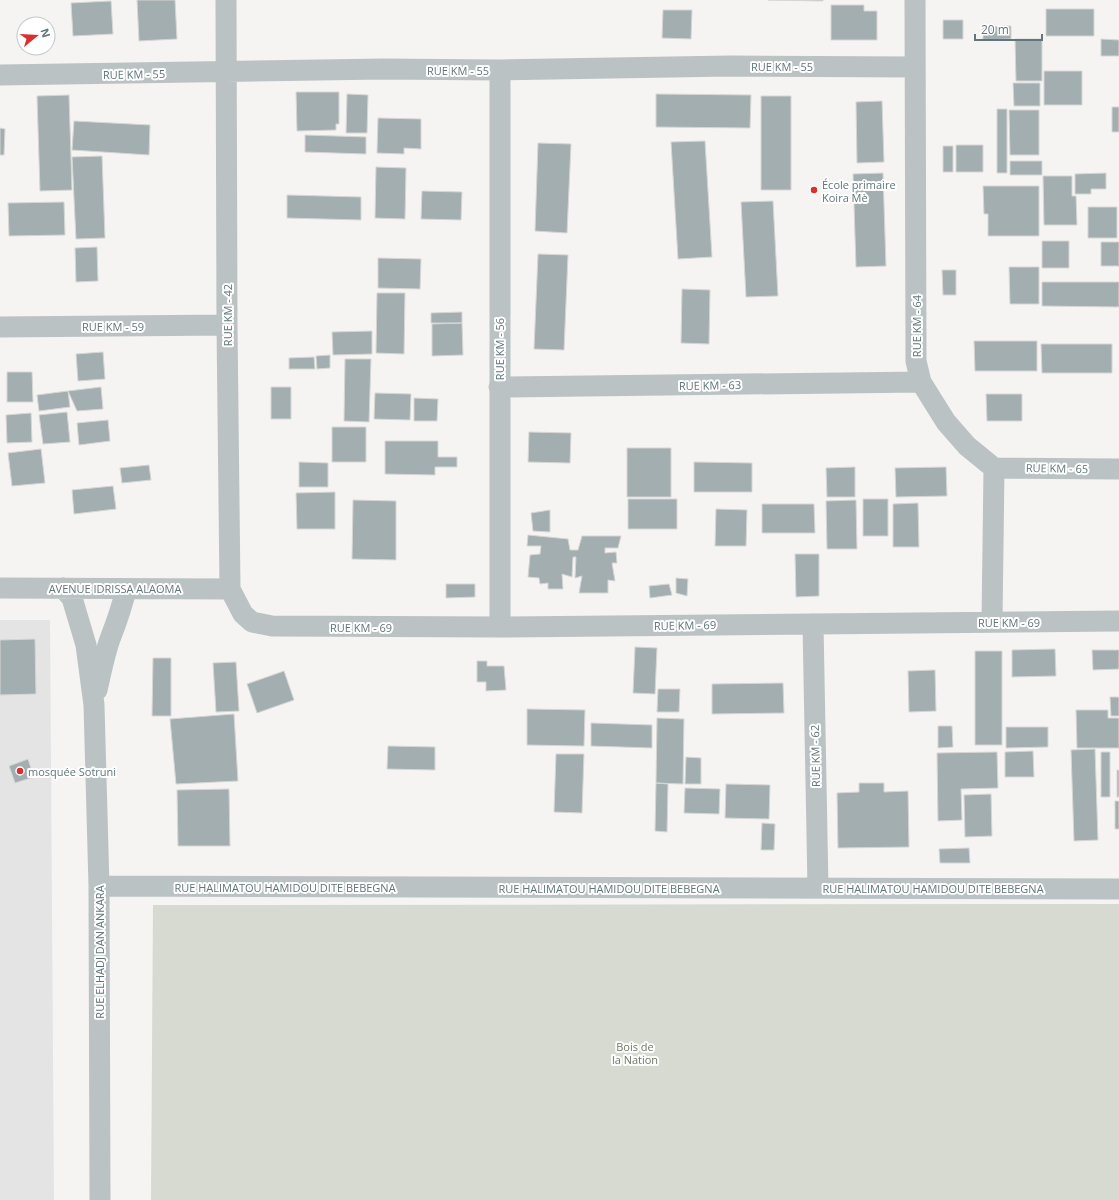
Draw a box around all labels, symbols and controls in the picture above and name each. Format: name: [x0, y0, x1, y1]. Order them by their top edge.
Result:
north arrow: [16, 16, 56, 56]
scale bar: [975, 16, 1042, 42]
text: 20 m: [981, 21, 1009, 38]
text: N: [37, 26, 55, 39]
street label: RUE KM - 55: [751, 59, 813, 74]
street label: RUE KM - 55: [427, 63, 489, 78]
street label: RUE KM - 55: [103, 66, 165, 82]
place label: École primaire Koira Mè: [822, 177, 896, 205]
marker: École primaire Koira Mè: [809, 185, 819, 195]
street label: RUE KM - 42: [220, 284, 235, 346]
street label: RUE KM - 64: [909, 294, 924, 357]
street label: RUE KM - 56: [492, 318, 507, 380]
street label: RUE KM - 59: [82, 319, 144, 334]
street label: RUE KM - 63: [679, 377, 741, 393]
street label: RUE KM - 65: [1026, 460, 1088, 476]
street label: AVENUE IDRISSA ALAOMA: [49, 581, 181, 596]
street label: RUE KM - 69: [978, 615, 1040, 630]
street label: RUE KM - 69: [654, 617, 716, 633]
street label: RUE KM - 69: [330, 620, 392, 635]
street label: RUE KM - 62: [807, 725, 823, 787]
place label: mosquée Sotruni: [28, 764, 116, 779]
marker: mosquée Sotruni: [15, 766, 25, 776]
street label: RUE HALIMATOU HAMIDOU DITE BEBEGNA: [174, 880, 396, 895]
street label: RUE HALIMATOU HAMIDOU DITE BEBEGNA: [498, 881, 720, 896]
street label: RUE HALIMATOU HAMIDOU DITE BEBEGNA: [822, 881, 1044, 896]
street label: RUE ELHADJ DAN ANKARA: [92, 885, 107, 1019]
park label: Bois de la Nation: [612, 1039, 658, 1067]

